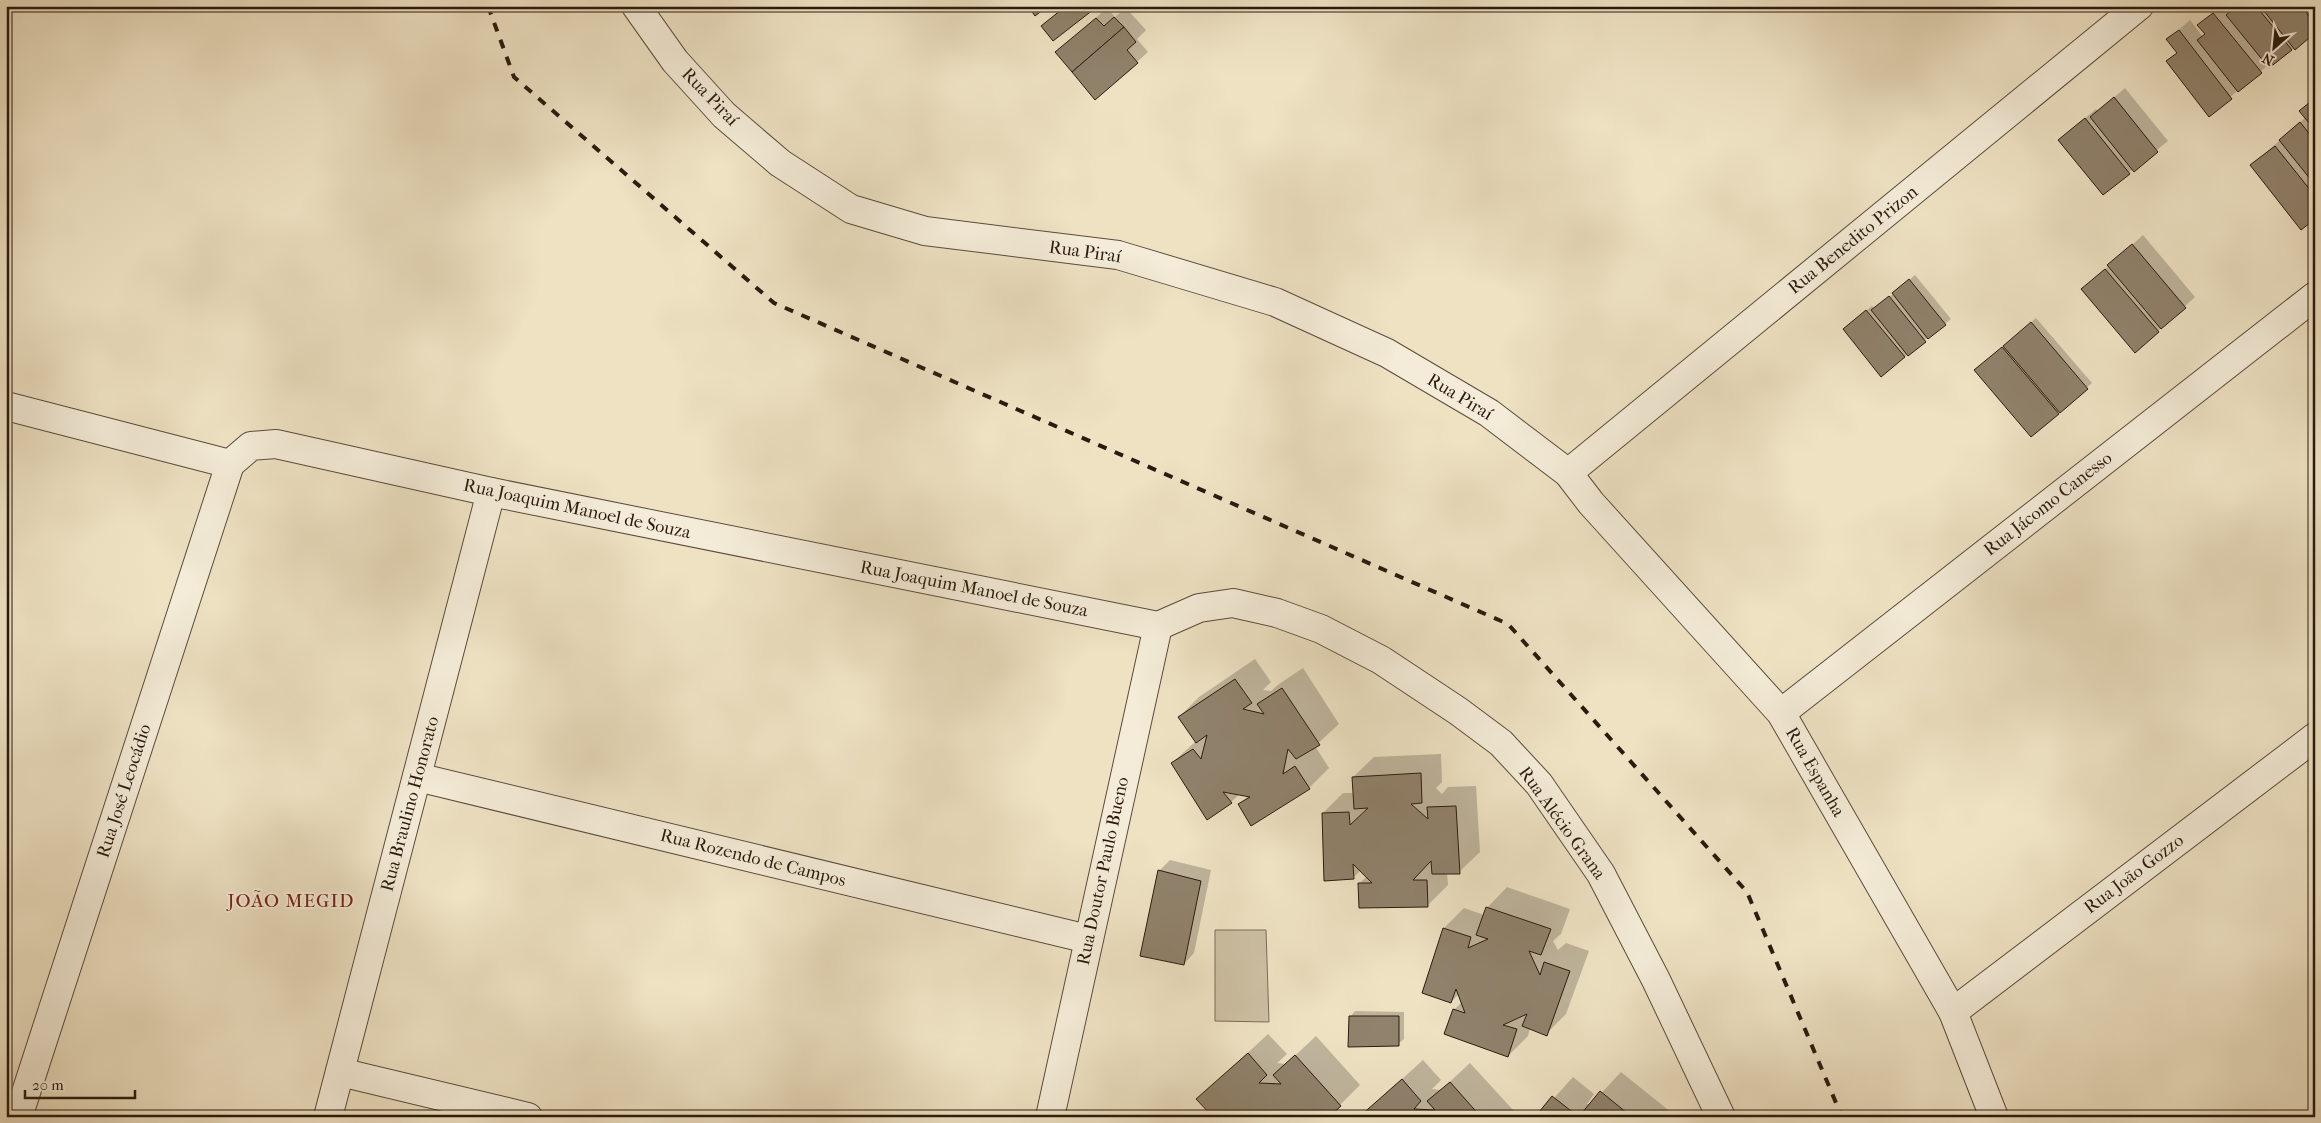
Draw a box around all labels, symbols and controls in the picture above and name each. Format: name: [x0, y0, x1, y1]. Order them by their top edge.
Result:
north arrow: [2248, 22, 2298, 72]
text: N: [2259, 49, 2277, 69]
street label: Rua Piraí: [677, 64, 743, 131]
street label: Rua Benedito Prizon: [1784, 181, 1922, 299]
street label: Rua Piraí: [1048, 237, 1123, 268]
street label: Rua Piraí: [1423, 369, 1497, 425]
street label: Rua Jácomo Canesso: [1980, 447, 2116, 561]
street label: Rua Joaquim Manoel de Souza: [461, 475, 693, 544]
street label: Rua Joaquim Manoel de Souza: [858, 557, 1090, 622]
street label: Rua Braulino Honorato: [376, 714, 444, 894]
street label: Rua José Leocádio: [92, 721, 156, 861]
street label: Rua Espanha: [1781, 724, 1849, 821]
street label: Rua Alécio Grana: [1514, 763, 1610, 884]
street label: Rua Doutor Paulo Bueno: [1073, 775, 1133, 967]
street label: Rua Rozendo de Campos: [658, 825, 848, 891]
street label: Rua João Gozzo: [2080, 830, 2188, 918]
district label: JOÃO MEGID: [226, 890, 354, 912]
scale bar: [25, 1068, 135, 1100]
text: 20 m: [32, 1076, 64, 1094]

